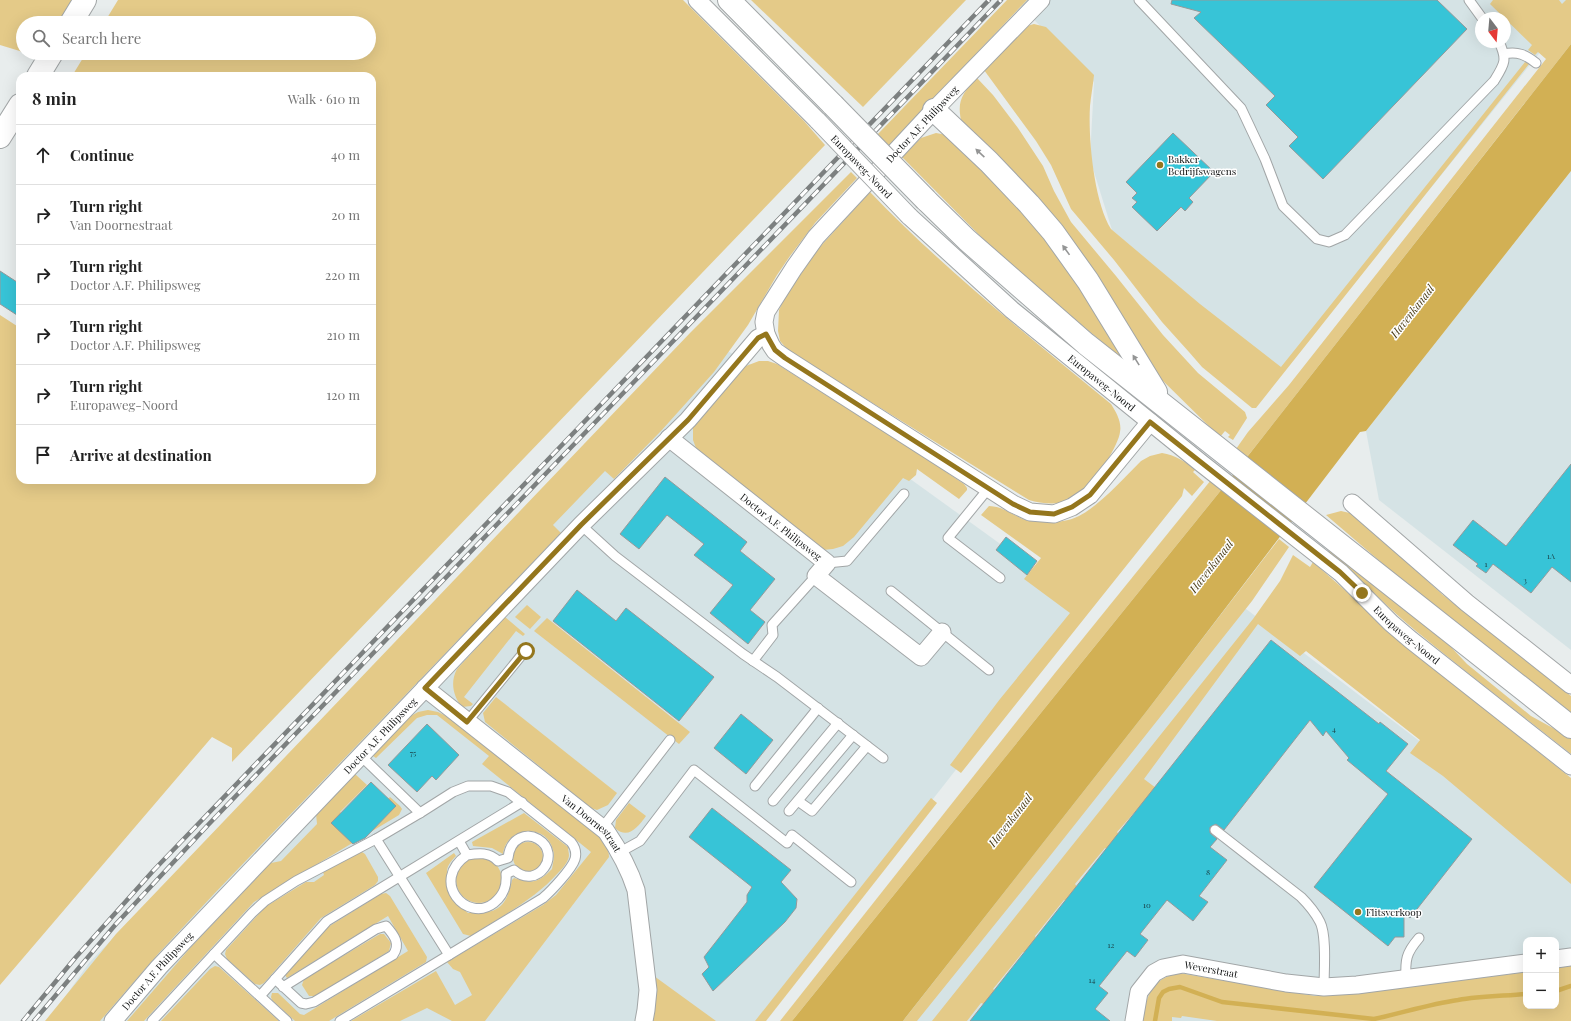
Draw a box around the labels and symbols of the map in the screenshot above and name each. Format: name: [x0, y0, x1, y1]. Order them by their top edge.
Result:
north arrow: [1475, 12, 1511, 48]
street label: Doctor A.F. Philipsweg: [883, 82, 962, 166]
street label: Europaweg-Noord: [828, 132, 896, 202]
one-way arrow: [975, 148, 985, 158]
place label: Bakker Bedrijfswagens: [1168, 152, 1236, 178]
marker: Bakker Bedrijfswagens: [1155, 160, 1165, 170]
one-way arrow: [1062, 245, 1070, 256]
water label: Havenkanaal: [1386, 281, 1438, 341]
street label: Europaweg-Noord: [1065, 351, 1139, 414]
one-way arrow: [1132, 355, 1140, 365]
street label: Doctor A.F. Philipsweg: [737, 490, 826, 564]
water label: Havenkanaal: [1185, 536, 1237, 596]
house number: 1A: [1547, 550, 1556, 561]
house number: 1: [1485, 558, 1488, 569]
house number: 3: [1523, 574, 1527, 585]
route end: [1353, 584, 1371, 602]
street label: Europaweg-Noord: [1371, 603, 1443, 667]
route start: [517, 642, 535, 660]
street label: Doctor A.F. Philipsweg: [340, 694, 420, 777]
house number: 4: [1332, 723, 1336, 734]
house number: 75: [410, 747, 416, 758]
water label: Havenkanaal: [984, 790, 1036, 850]
street label: Van Doornestraat: [558, 791, 625, 855]
house number: 8: [1206, 866, 1210, 877]
house number: 10: [1143, 899, 1151, 910]
place label: Flitsverkoop: [1366, 905, 1422, 919]
marker: Flitsverkoop: [1353, 907, 1363, 917]
street label: Doctor A.F. Philipsweg: [118, 928, 197, 1013]
house number: 12: [1108, 939, 1115, 950]
street label: Weverstraat: [1183, 957, 1239, 981]
house number: 14: [1089, 974, 1095, 985]

